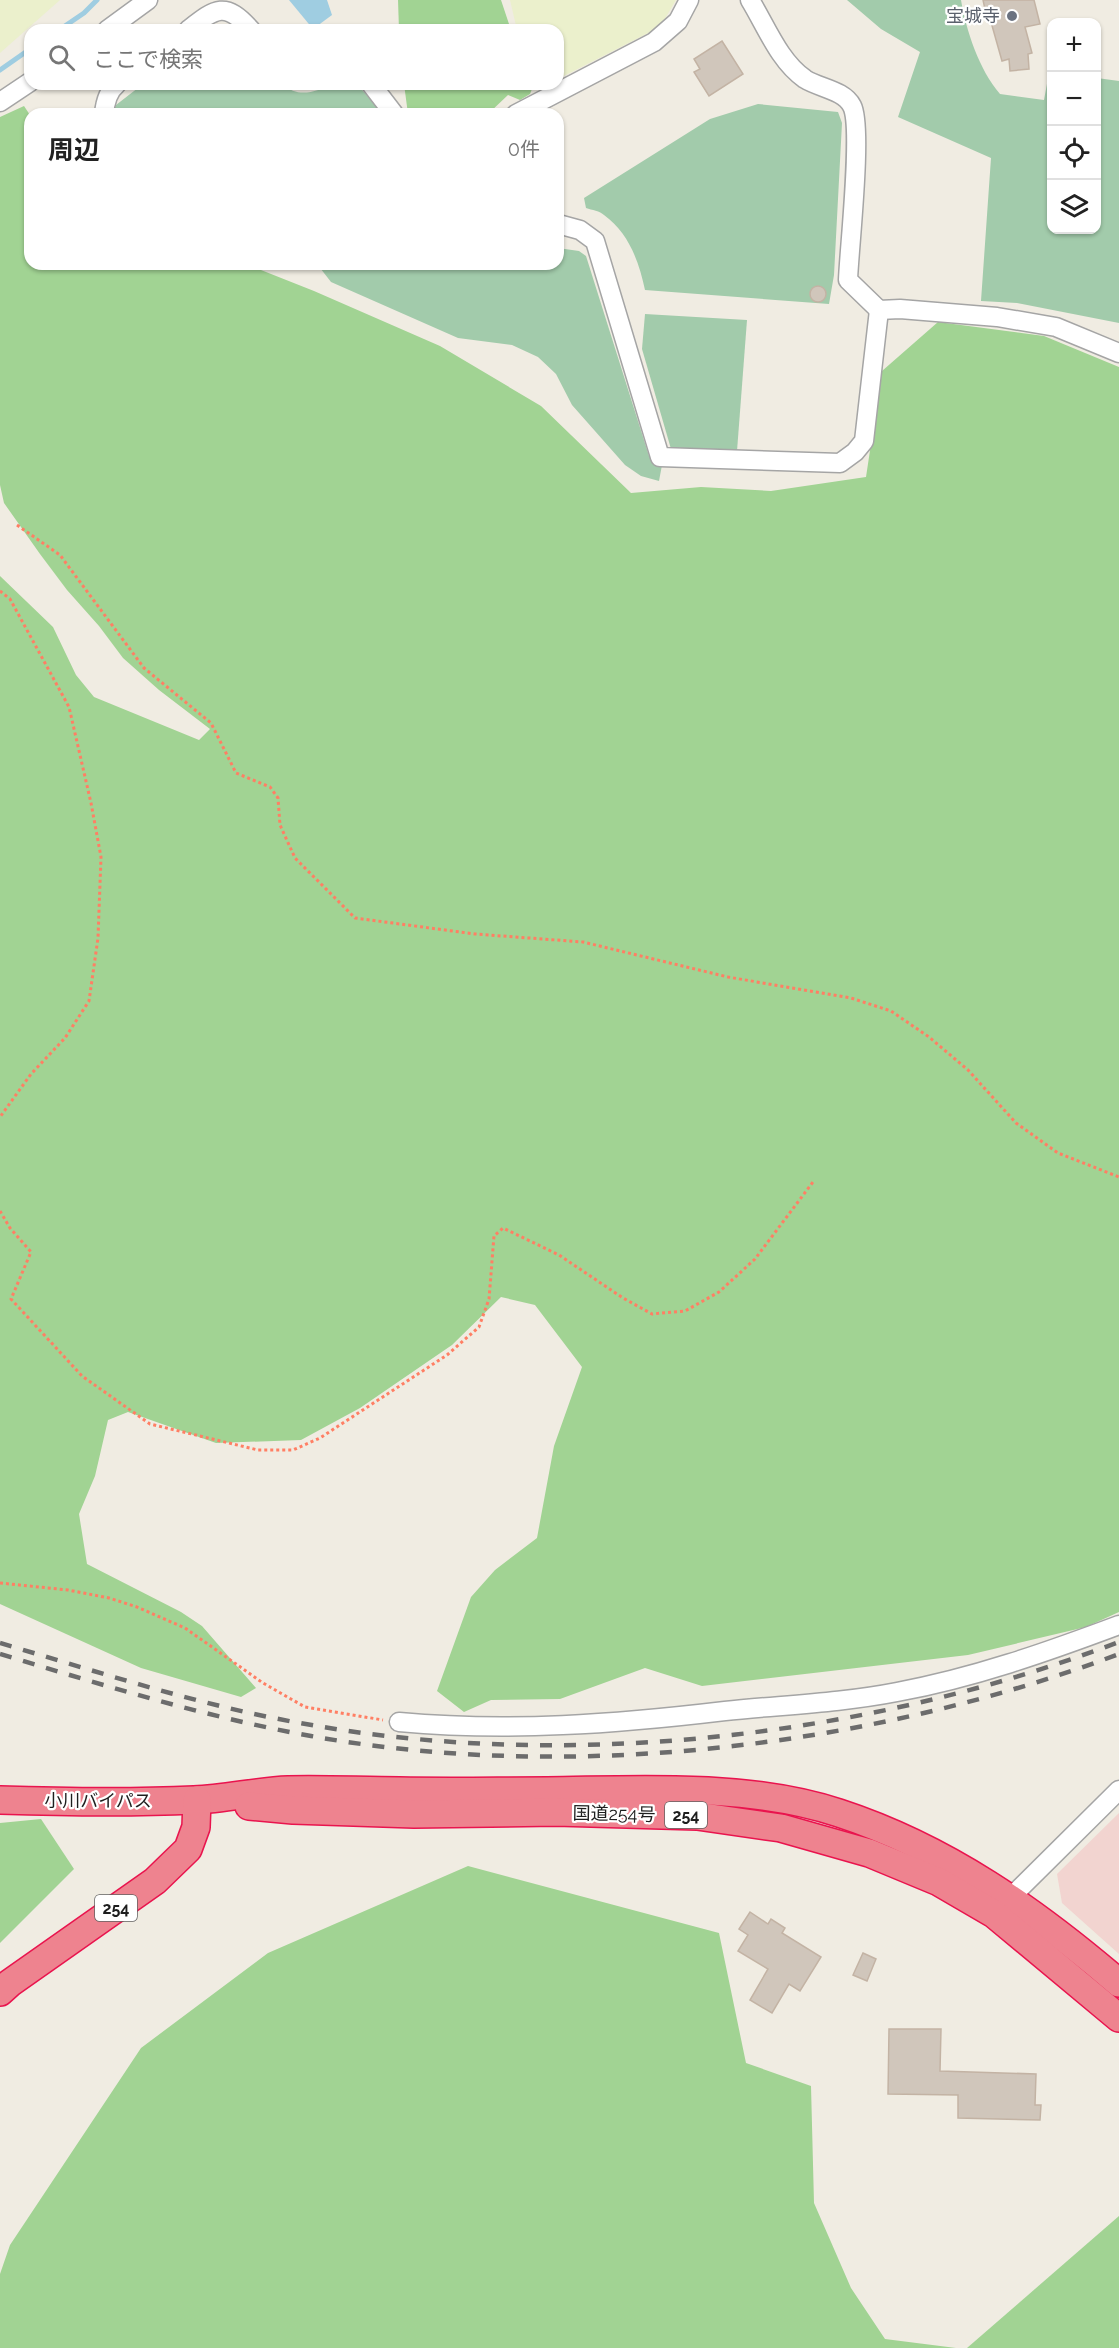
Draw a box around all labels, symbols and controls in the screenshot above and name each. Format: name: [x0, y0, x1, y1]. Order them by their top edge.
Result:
place label: 宝城寺: [946, 5, 1000, 26]
marker: 宝城寺: [1005, 9, 1019, 23]
map controls: [1047, 18, 1101, 234]
button: +: [1047, 18, 1101, 72]
search box: [24, 24, 564, 90]
icon: search: [45, 41, 78, 74]
text: ここで検索: [93, 46, 203, 72]
button: −: [1047, 72, 1101, 126]
button: locate: [1047, 126, 1101, 180]
text: 周辺: [48, 135, 100, 165]
text: 0件: [508, 137, 540, 161]
button: layers: [1047, 180, 1101, 234]
street label: 小川バイパス: [44, 1790, 152, 1811]
street label: 国道254号: [572, 1802, 656, 1825]
road number: 254: [665, 1802, 707, 1828]
road number: 254: [95, 1895, 137, 1921]

